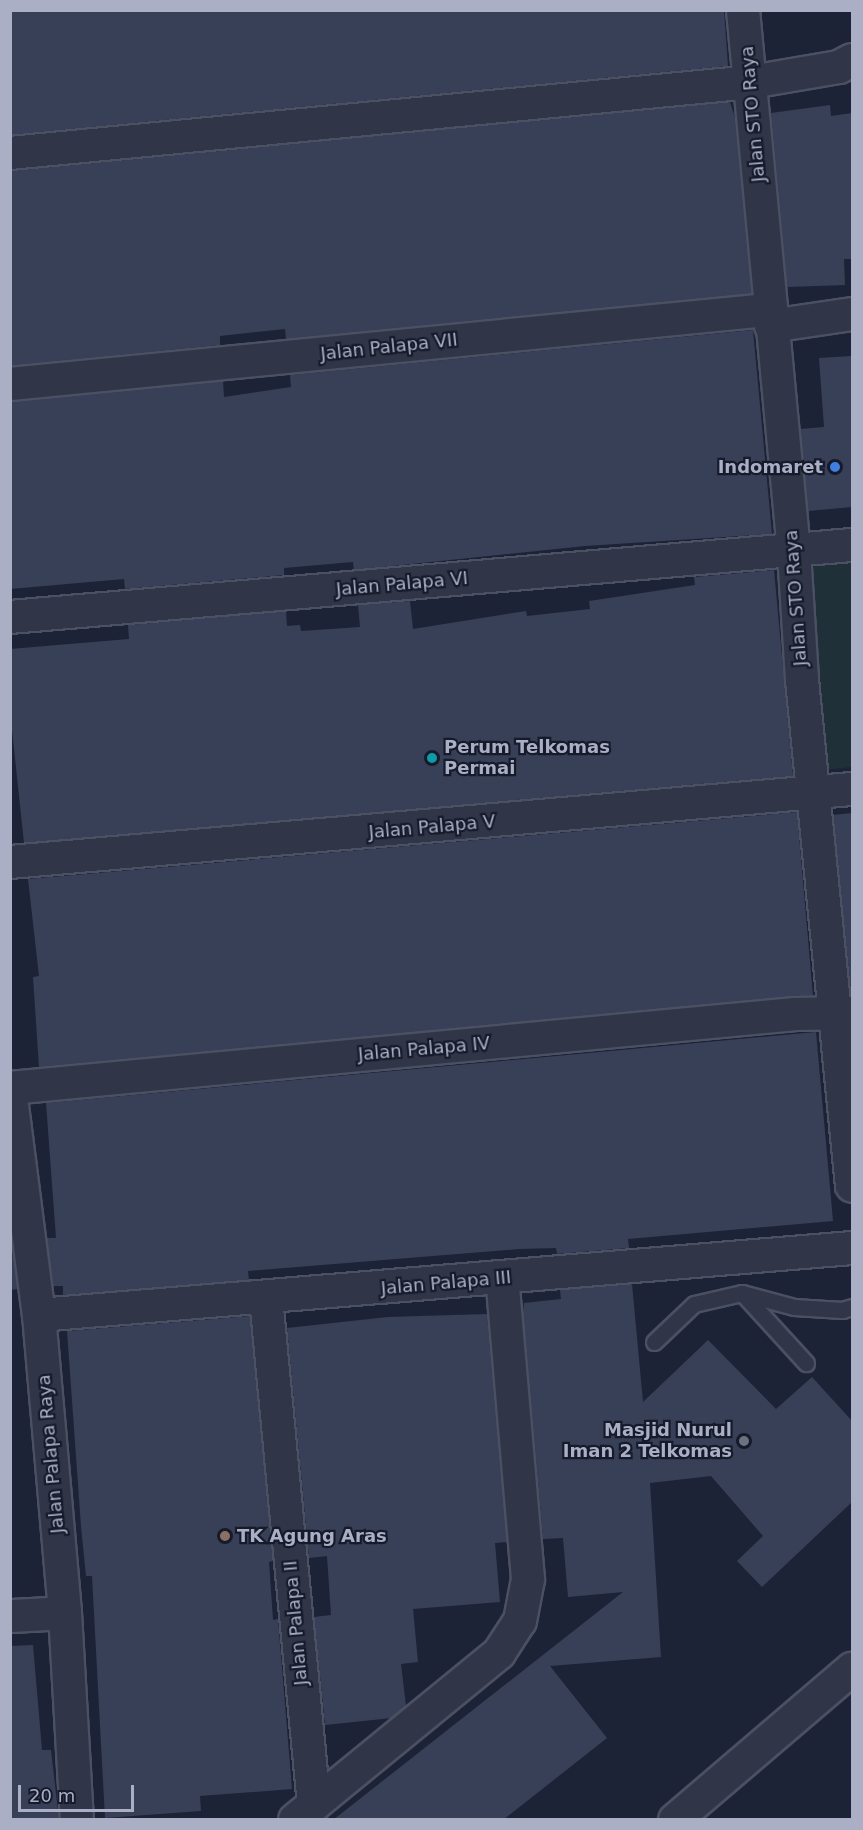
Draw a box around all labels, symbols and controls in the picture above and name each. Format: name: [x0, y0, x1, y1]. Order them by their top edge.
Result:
street label: Jalan STO Raya: [736, 45, 770, 183]
street label: Jalan Palapa VII: [319, 329, 459, 365]
place label: Indomaret: [718, 456, 823, 478]
marker: Indomaret: [828, 460, 842, 474]
street label: Jalan STO Raya: [780, 529, 812, 667]
street label: Jalan Palapa VI: [335, 567, 469, 601]
place label: Perum Telkomas Permai: [444, 737, 610, 780]
marker: Perum Telkomas Permai: [425, 751, 439, 765]
street label: Jalan Palapa V: [368, 811, 496, 843]
street label: Jalan Palapa IV: [357, 1032, 491, 1066]
street label: Jalan Palapa III: [380, 1267, 512, 1299]
street label: Jalan Palapa Raya: [33, 1374, 69, 1534]
place label: Masjid Nurul Iman 2 Telkomas: [563, 1420, 732, 1462]
marker: Masjid Nurul Iman 2 Telkomas: [737, 1434, 751, 1448]
place label: TK Agung Aras: [237, 1525, 387, 1547]
marker: TK Agung Aras: [218, 1529, 232, 1543]
street label: Jalan Palapa II: [280, 1560, 312, 1686]
scale bar: [21, 1773, 136, 1811]
text: 20 m: [29, 1785, 75, 1806]

